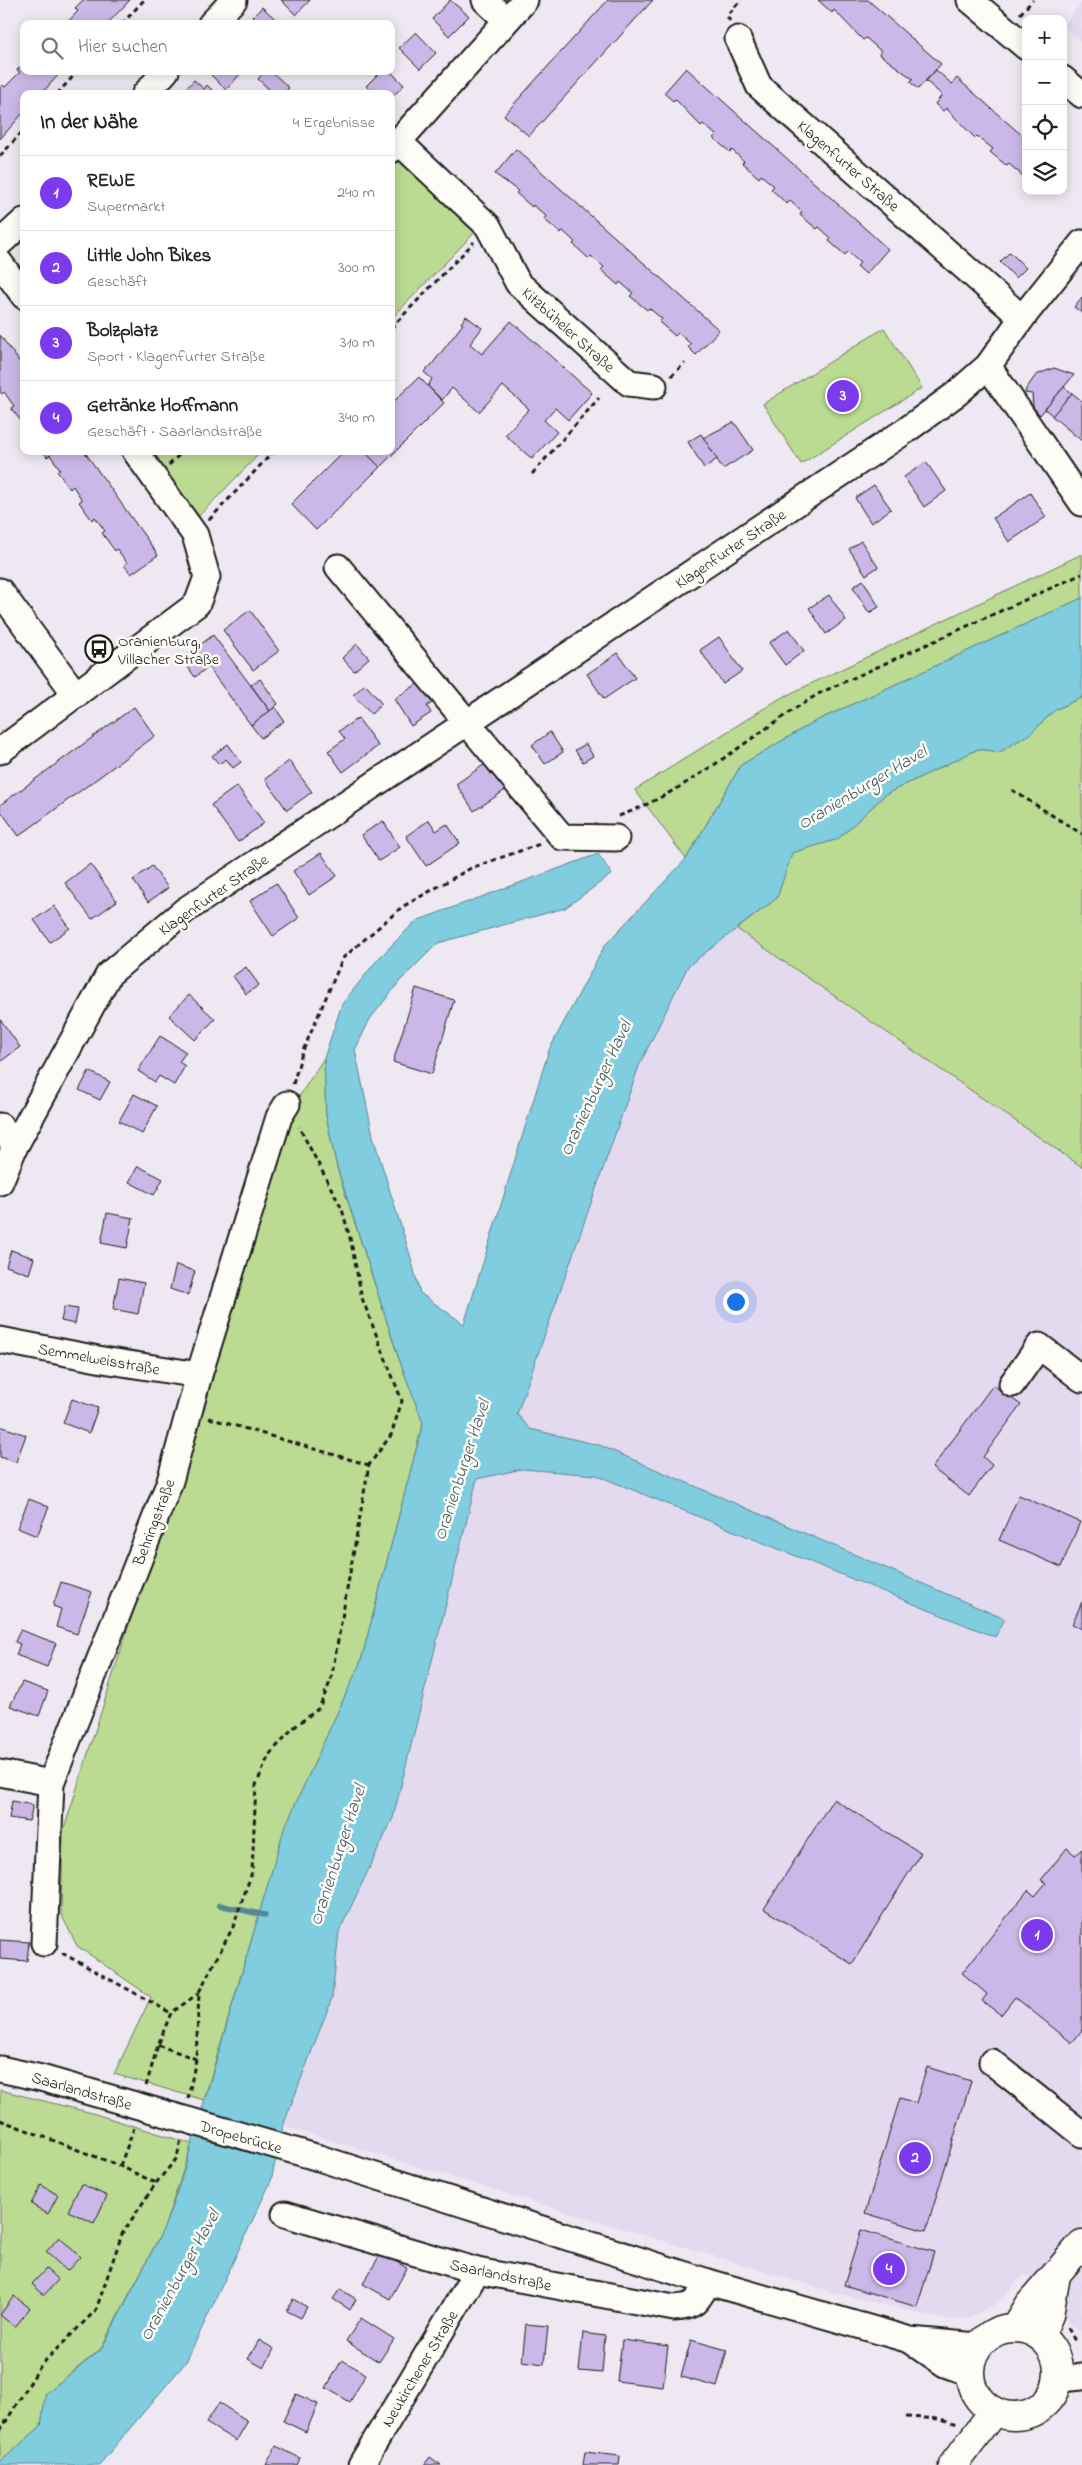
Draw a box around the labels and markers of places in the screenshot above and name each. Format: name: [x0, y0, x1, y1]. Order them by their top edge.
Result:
pin: 3: [827, 377, 859, 415]
place label: Oranienburg, Villacher Straße: [117, 630, 220, 672]
bus stop icon: Oranienburg, Villacher Straße: [84, 634, 114, 664]
pin: 1: [1021, 1916, 1053, 1954]
pin: 2: [899, 2139, 931, 2177]
pin: 4: [873, 2250, 905, 2288]

